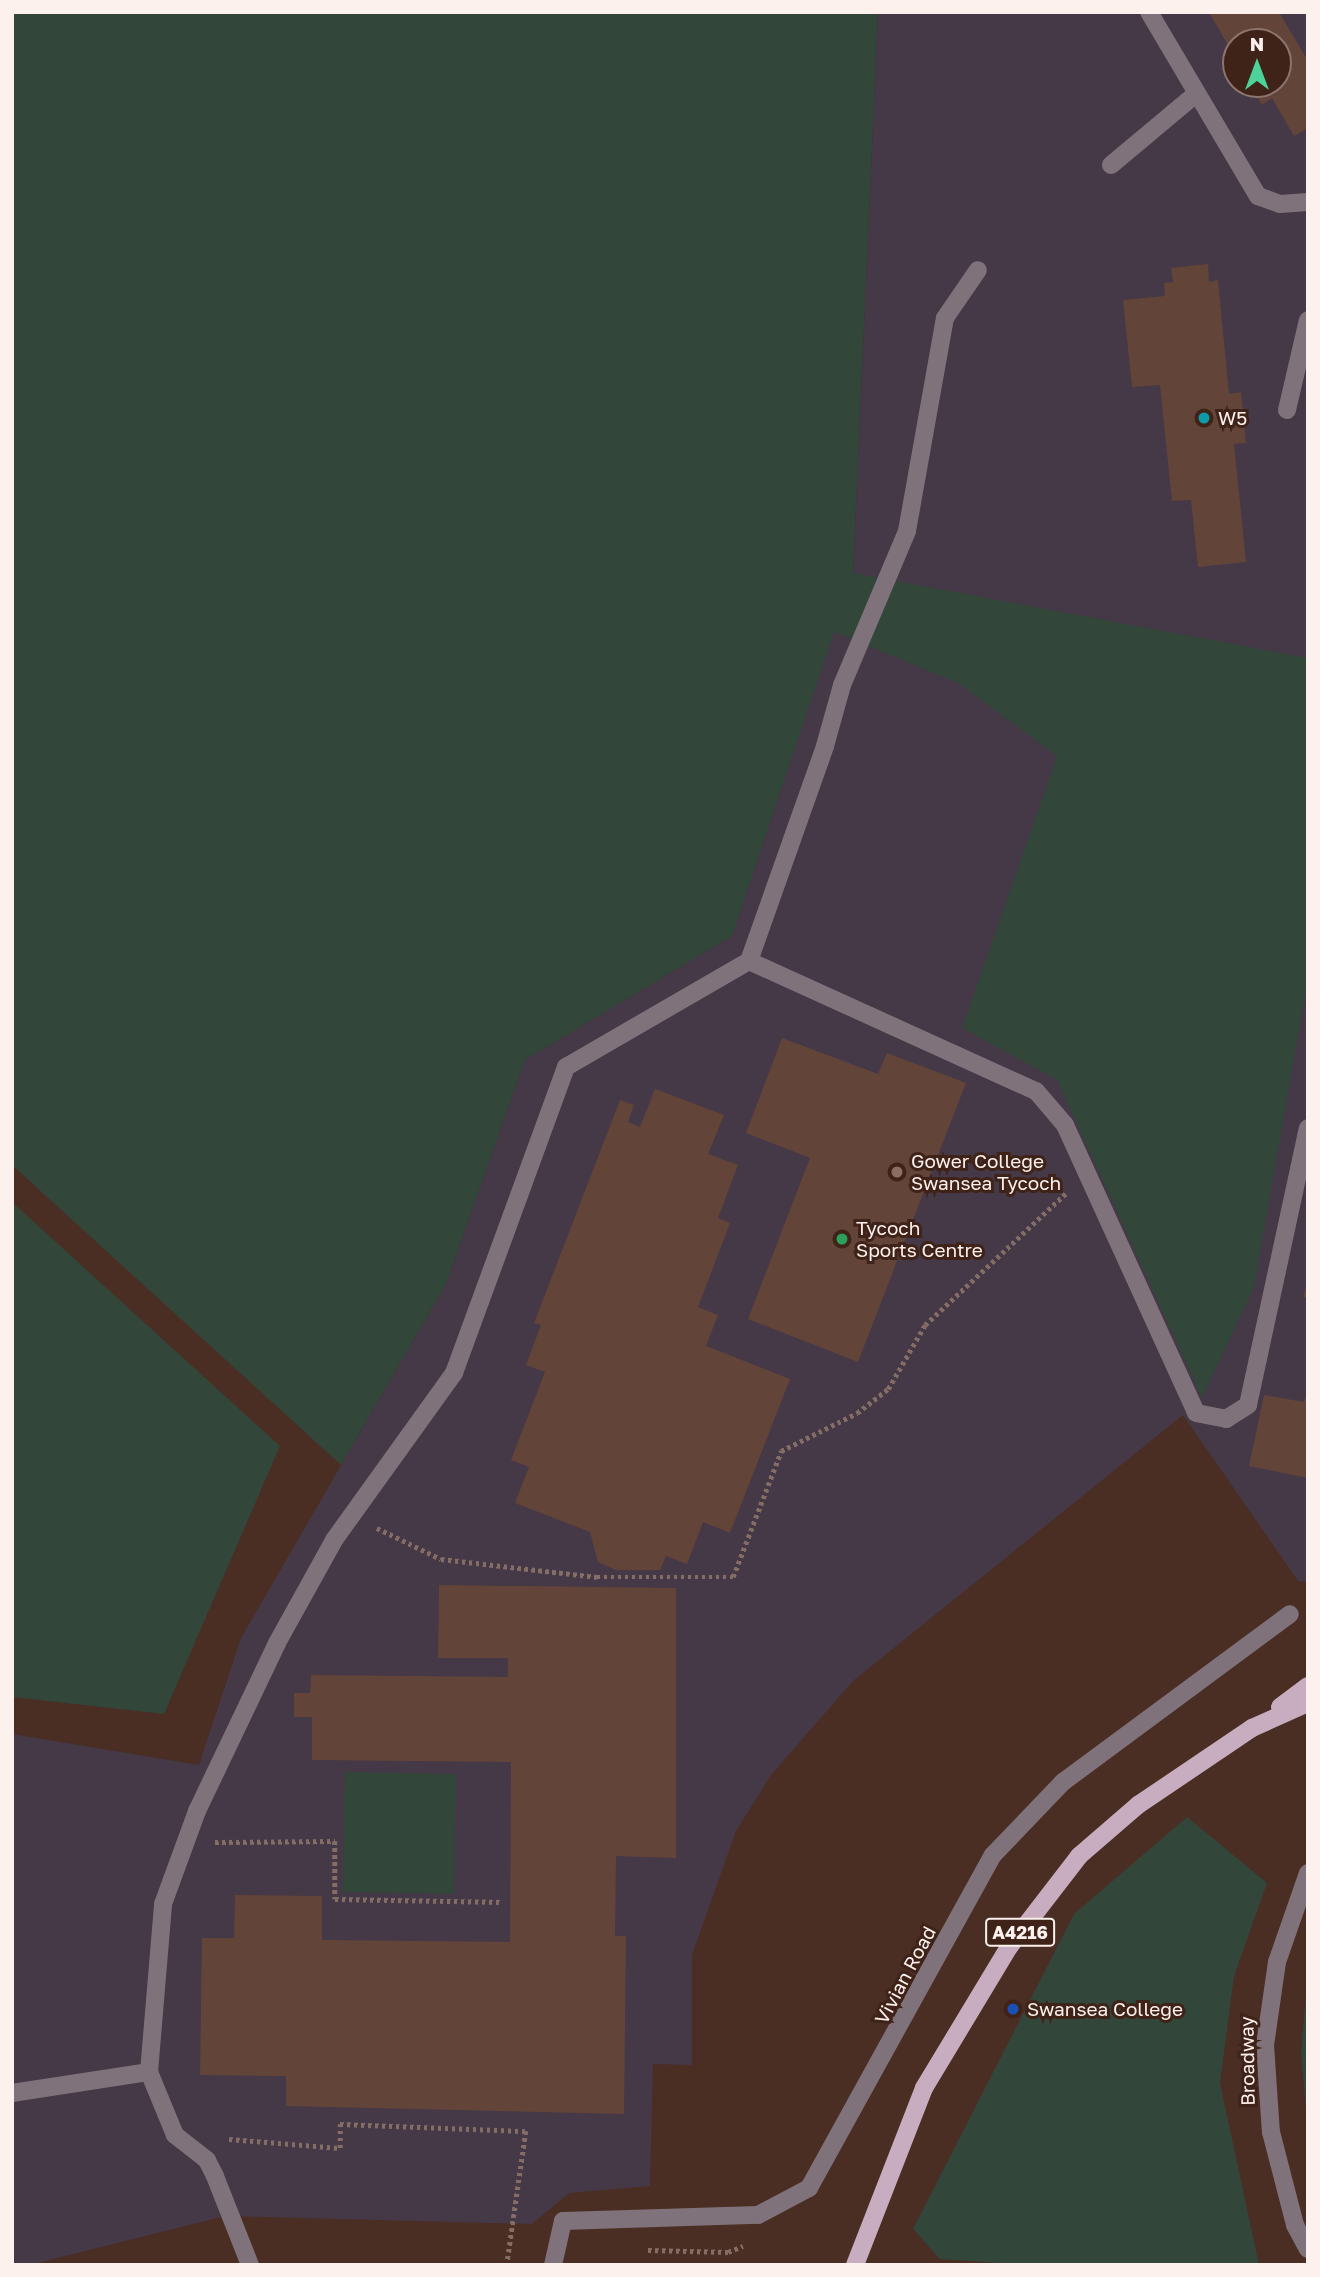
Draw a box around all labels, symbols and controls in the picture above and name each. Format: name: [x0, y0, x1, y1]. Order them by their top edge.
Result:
north arrow: [1222, 28, 1292, 98]
text: N: [1250, 32, 1264, 55]
place label: W5: [1218, 407, 1247, 429]
marker: W5: [1196, 410, 1212, 426]
place label: Gower College Swansea Tycoch: [911, 1150, 1061, 1194]
marker: Gower College Swansea Tycoch: [889, 1164, 905, 1180]
place label: Tycoch Sports Centre: [856, 1217, 983, 1261]
marker: Tycoch Sports Centre: [834, 1231, 850, 1247]
road number: A4216: [985, 1918, 1055, 1946]
street label: Vivian Road: [870, 1922, 940, 2028]
place label: Swansea College: [1027, 1998, 1183, 2020]
marker: Swansea College: [1005, 2001, 1021, 2017]
street label: Broadway: [1235, 2016, 1259, 2106]

